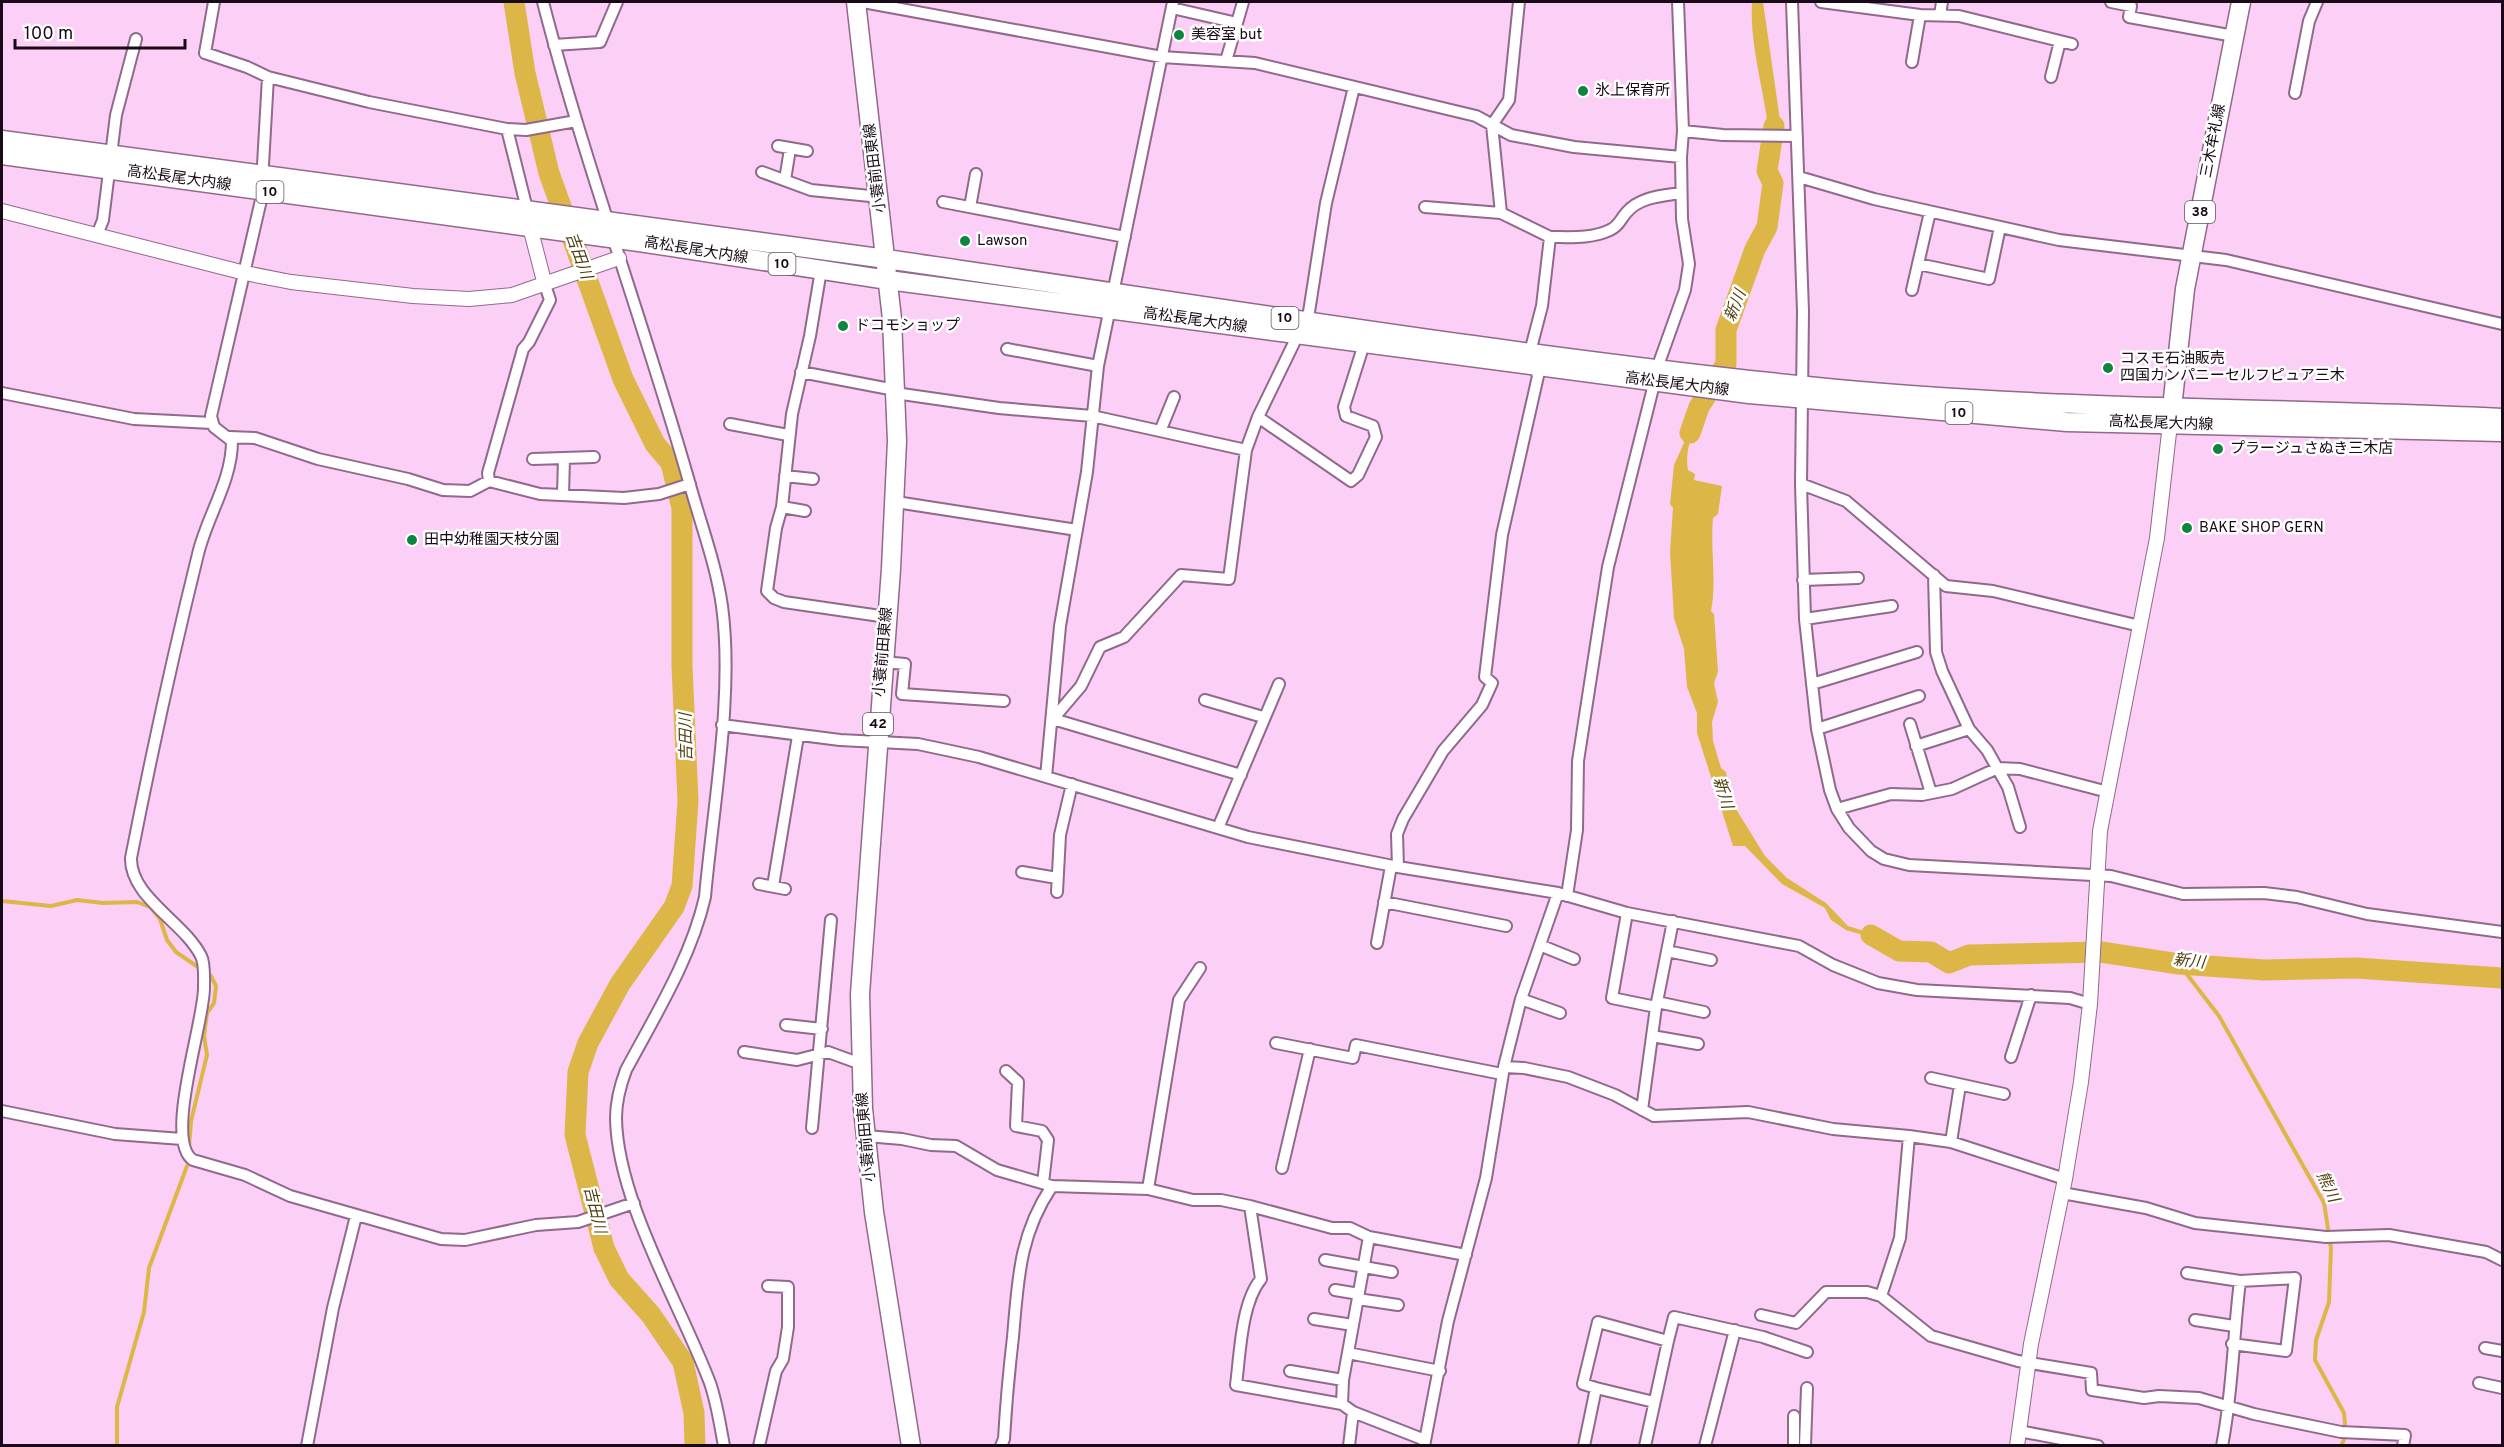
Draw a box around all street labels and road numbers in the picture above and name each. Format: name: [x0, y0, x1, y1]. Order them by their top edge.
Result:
street label: 三木牟礼線: [2198, 102, 2230, 180]
street label: 小蓑前田東線: [861, 122, 891, 214]
street label: 高松長尾大内線: [126, 162, 232, 196]
road number: 10: [256, 181, 284, 203]
road number: 38: [2185, 201, 2215, 223]
street label: 高松長尾大内線: [643, 233, 749, 269]
road number: 10: [768, 253, 796, 275]
street label: 高松長尾大内線: [1142, 304, 1248, 338]
road number: 10: [1272, 307, 1298, 329]
street label: 高松長尾大内線: [1624, 369, 1730, 401]
road number: 10: [1946, 402, 1972, 424]
street label: 高松長尾大内線: [2108, 413, 2214, 435]
street label: 小蓑前田東線: [871, 606, 897, 698]
road number: 42: [863, 713, 893, 735]
street label: 小蓑前田東線: [854, 1091, 880, 1183]

